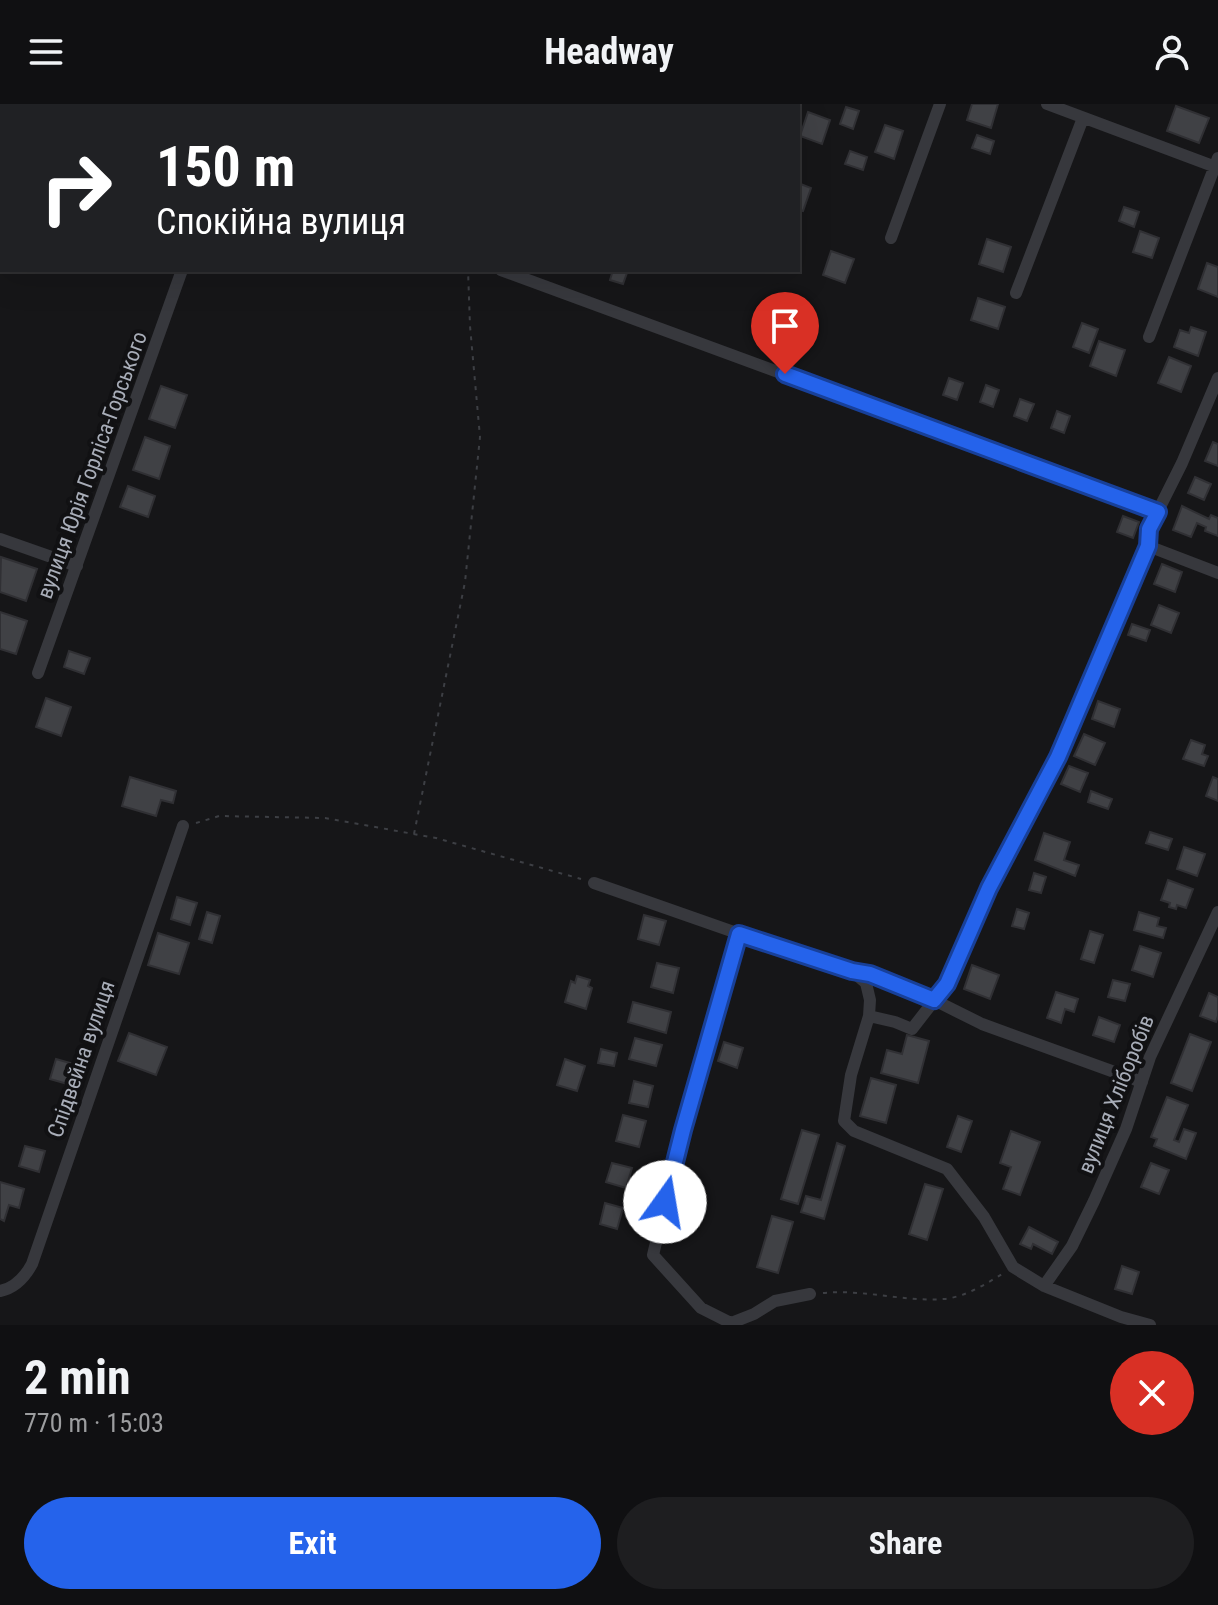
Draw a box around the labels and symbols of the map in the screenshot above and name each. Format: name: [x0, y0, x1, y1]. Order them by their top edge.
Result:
pin: [751, 292, 819, 374]
street label: вулиця Юрія Горліса-Горського: [32, 328, 152, 602]
street label: Спідвейна вулиця: [42, 977, 120, 1141]
street label: вулиця Хліборобів: [1073, 1011, 1159, 1177]
position arrow: [623, 1160, 707, 1244]

